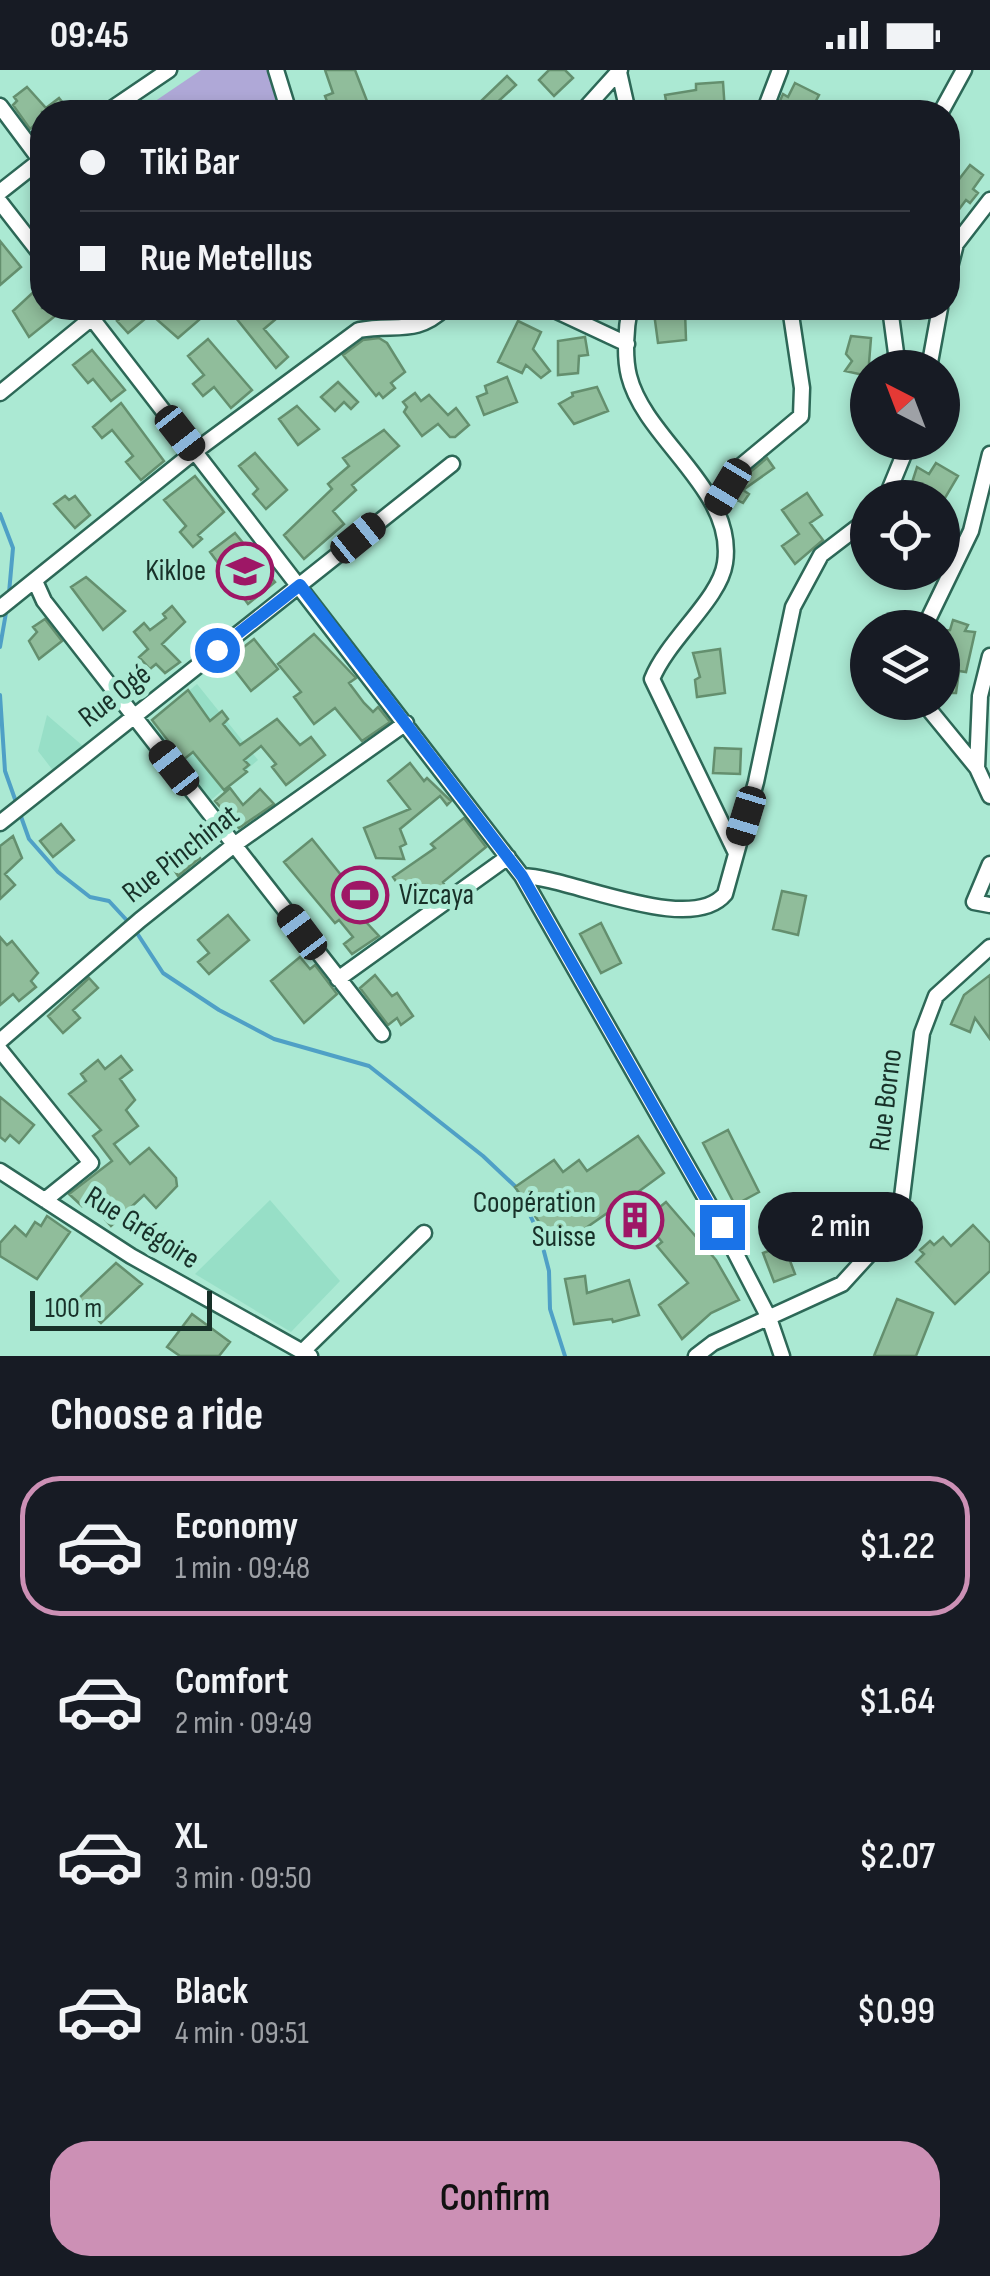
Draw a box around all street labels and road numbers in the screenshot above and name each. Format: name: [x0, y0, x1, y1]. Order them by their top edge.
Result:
street label: Rue Ogé: [72, 657, 158, 735]
street label: Rue Pinchinat: [115, 797, 247, 911]
street label: Rue Borno: [862, 1047, 910, 1153]
street label: Rue Grégoire: [78, 1179, 206, 1277]

